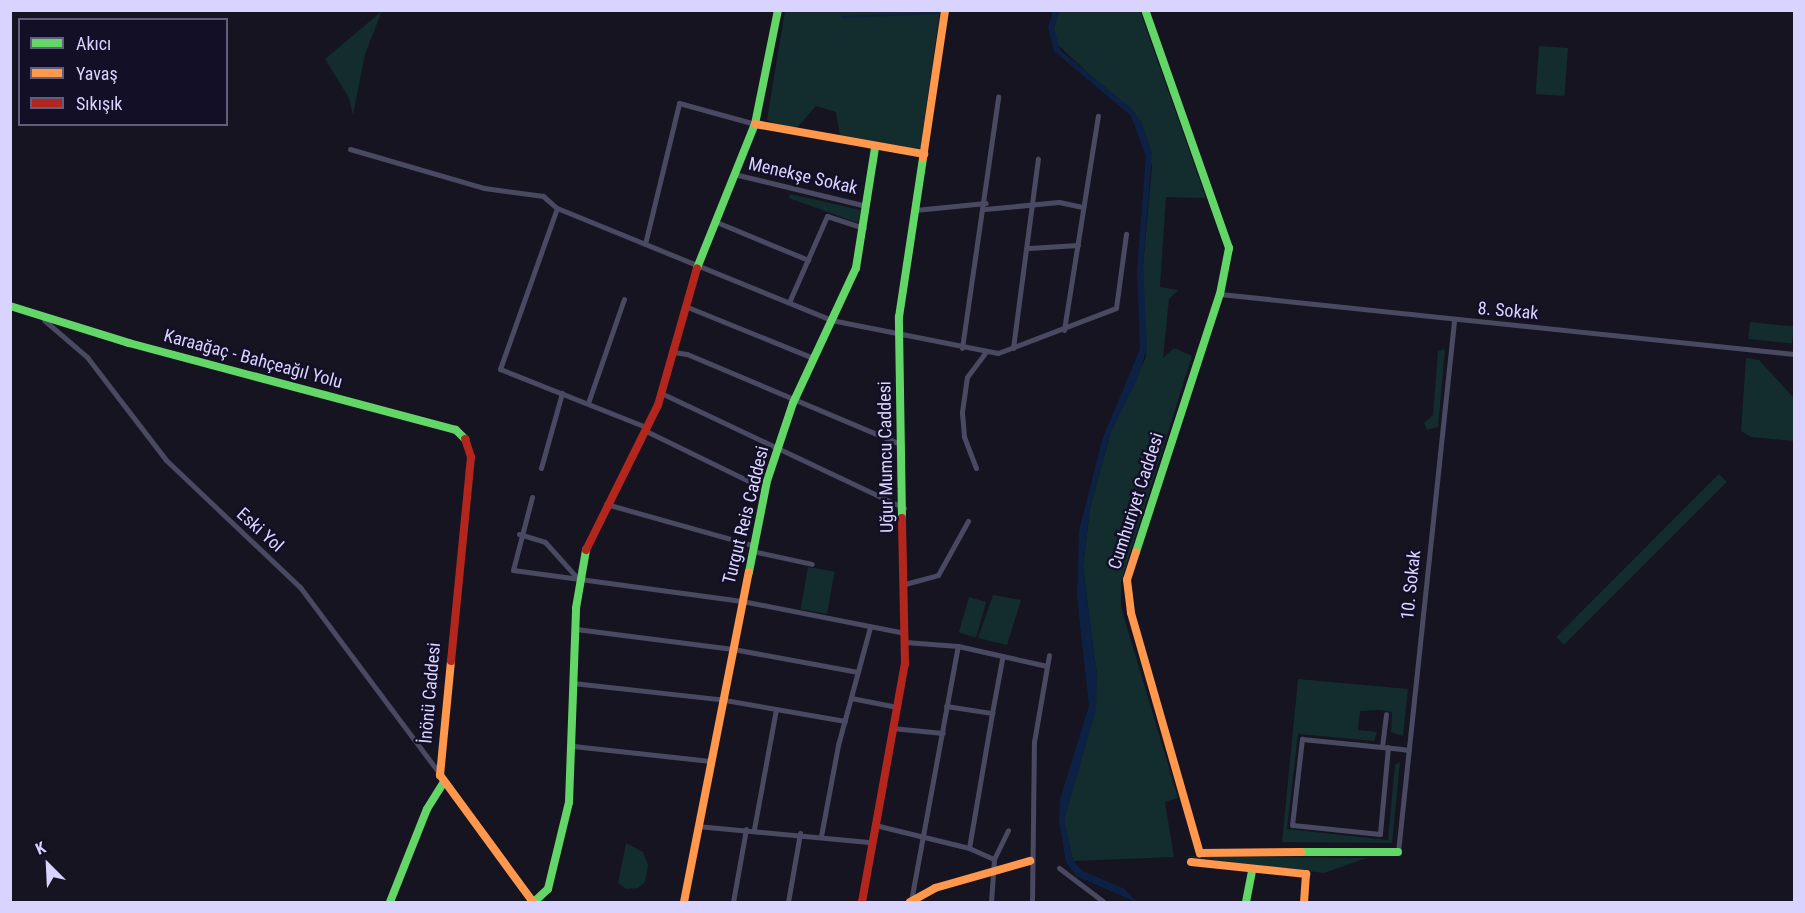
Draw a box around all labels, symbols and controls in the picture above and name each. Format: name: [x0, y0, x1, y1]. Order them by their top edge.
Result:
legend: [18, 18, 228, 126]
text: Akıcı: [76, 33, 111, 54]
text: Yavaş: [76, 63, 118, 84]
text: Sıkışık: [76, 93, 122, 114]
street label: Menekşe Sokak: [746, 153, 860, 199]
street label: 8. Sokak: [1477, 298, 1539, 324]
street label: Karaağaç - Bahçeağıl Yolu: [161, 325, 345, 393]
street label: Uğur Mumcu Caddesi: [874, 381, 898, 533]
street label: Cumhuriyet Caddesi: [1104, 430, 1168, 572]
street label: Turgut Reis Caddesi: [718, 444, 774, 586]
street label: Eski Yol: [232, 503, 288, 557]
street label: 10. Sokak: [1397, 549, 1425, 621]
street label: İnönü Caddesi: [415, 642, 445, 744]
north arrow: [18, 835, 78, 895]
text: K: [33, 838, 48, 859]

